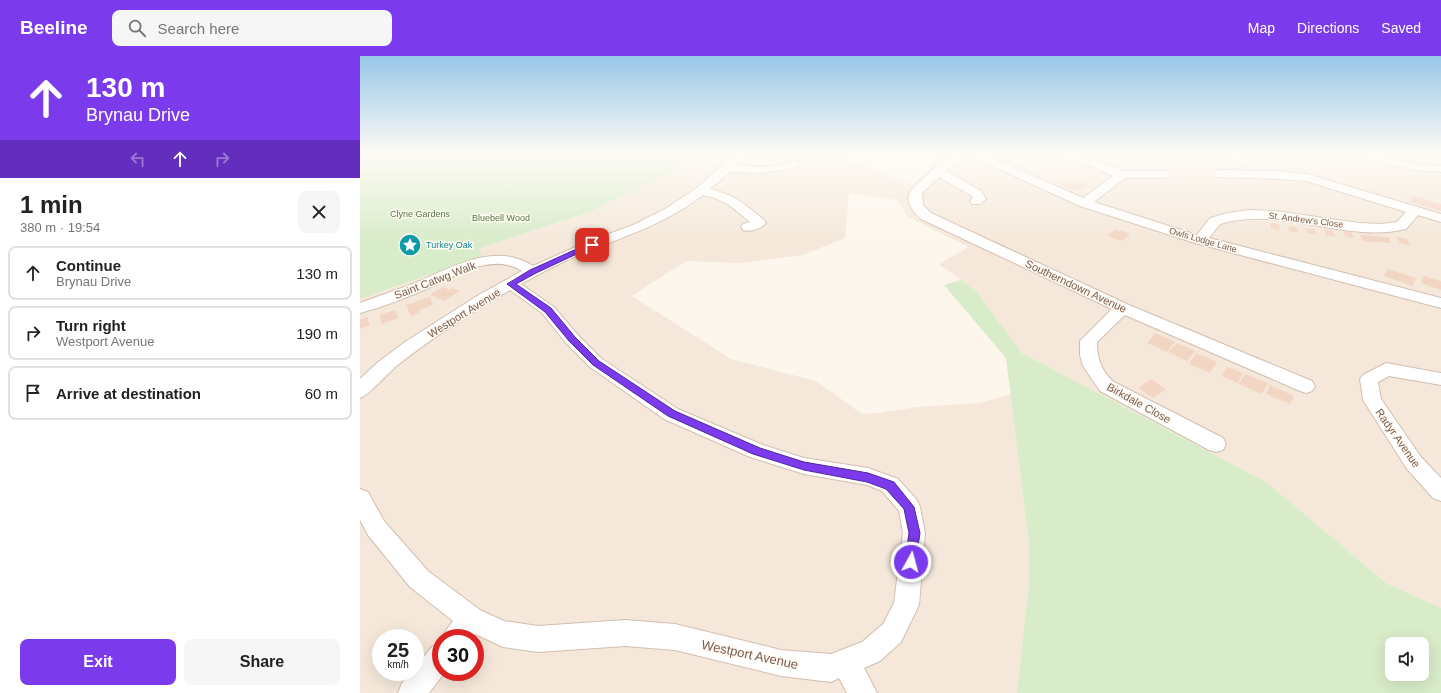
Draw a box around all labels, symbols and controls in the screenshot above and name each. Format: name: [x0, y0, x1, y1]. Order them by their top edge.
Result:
search box: [112, 10, 392, 46]
text: Beeline: [20, 17, 88, 38]
icon: search: [126, 17, 148, 39]
text: Search here: [158, 20, 239, 37]
text: Map: [1248, 20, 1275, 36]
text: Directions: [1297, 20, 1359, 36]
text: Saved: [1381, 20, 1421, 36]
icon: ahead: [20, 72, 72, 124]
text: 130 m: [86, 72, 165, 103]
text: Brynau Drive: [86, 105, 190, 125]
icon: left: [127, 148, 149, 170]
icon: ahead: [169, 148, 191, 170]
icon: right: [211, 148, 233, 170]
text: 1 min: [20, 191, 83, 218]
button: close: [298, 191, 340, 233]
park label: Clyne Gardens: [390, 209, 451, 219]
street label: St. Andrew's Close: [1268, 210, 1344, 230]
park label: Bluebell Wood: [472, 213, 530, 223]
text: 380 m · 19:54: [20, 220, 100, 235]
street label: Owls Lodge Lane: [1168, 226, 1238, 254]
pin: [575, 228, 609, 262]
place icon: Turkey Oak: [397, 232, 423, 258]
icon: arrive: [581, 234, 603, 256]
place label: Turkey Oak: [426, 240, 473, 250]
text: Continue: [56, 257, 121, 274]
street label: Southerndown Avenue: [1023, 257, 1129, 315]
street label: Saint Catwg Walk: [393, 259, 478, 301]
icon: ahead: [22, 262, 44, 284]
text: 130 m: [296, 265, 338, 282]
text: Brynau Drive: [56, 274, 131, 289]
street label: Westport Avenue: [425, 286, 503, 340]
text: Turn right: [56, 317, 126, 334]
icon: right: [22, 322, 44, 344]
text: 190 m: [296, 325, 338, 342]
text: Westport Avenue: [56, 334, 155, 349]
street label: Birkdale Close: [1105, 381, 1173, 425]
icon: arrive: [22, 382, 44, 404]
text: Arrive at destination: [56, 385, 201, 402]
text: 60 m: [305, 385, 338, 402]
street label: Radyr Avenue: [1373, 406, 1423, 470]
position arrow: [890, 541, 932, 583]
speed limit sign: 30: [432, 629, 484, 681]
street label: Westport Avenue: [700, 637, 800, 672]
map controls: [1385, 637, 1429, 681]
button: sound: [1385, 637, 1429, 681]
button: Exit: [20, 639, 176, 685]
button: Share: [184, 639, 340, 685]
text: 25: [387, 639, 409, 661]
text: km/h: [387, 659, 409, 670]

